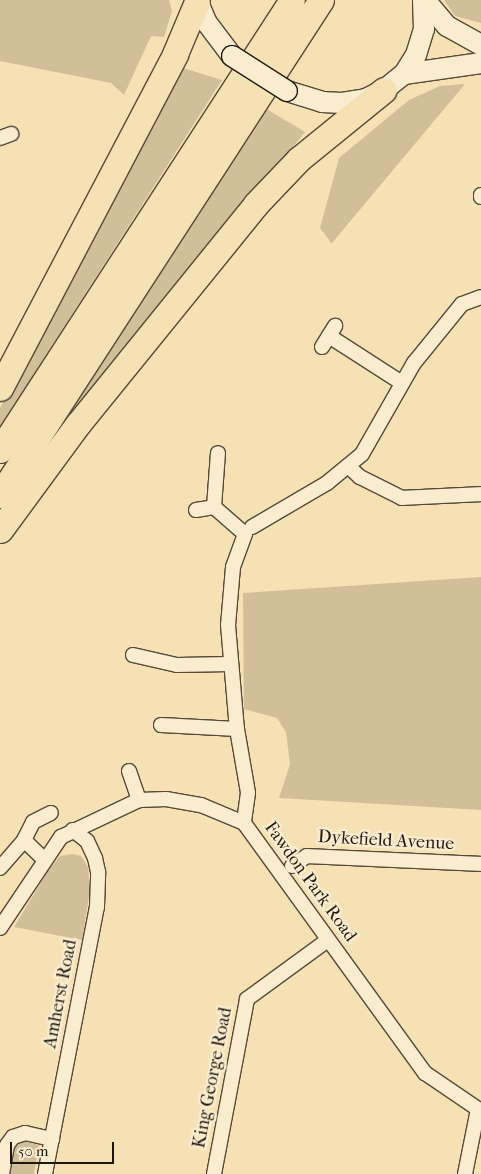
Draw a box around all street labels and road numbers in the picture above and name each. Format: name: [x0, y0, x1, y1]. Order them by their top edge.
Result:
street label: Fawdon Park Road: [259, 818, 361, 946]
street label: Dykefield Avenue: [317, 827, 455, 855]
street label: Amherst Road: [40, 938, 82, 1050]
street label: King George Road: [189, 1006, 237, 1150]

